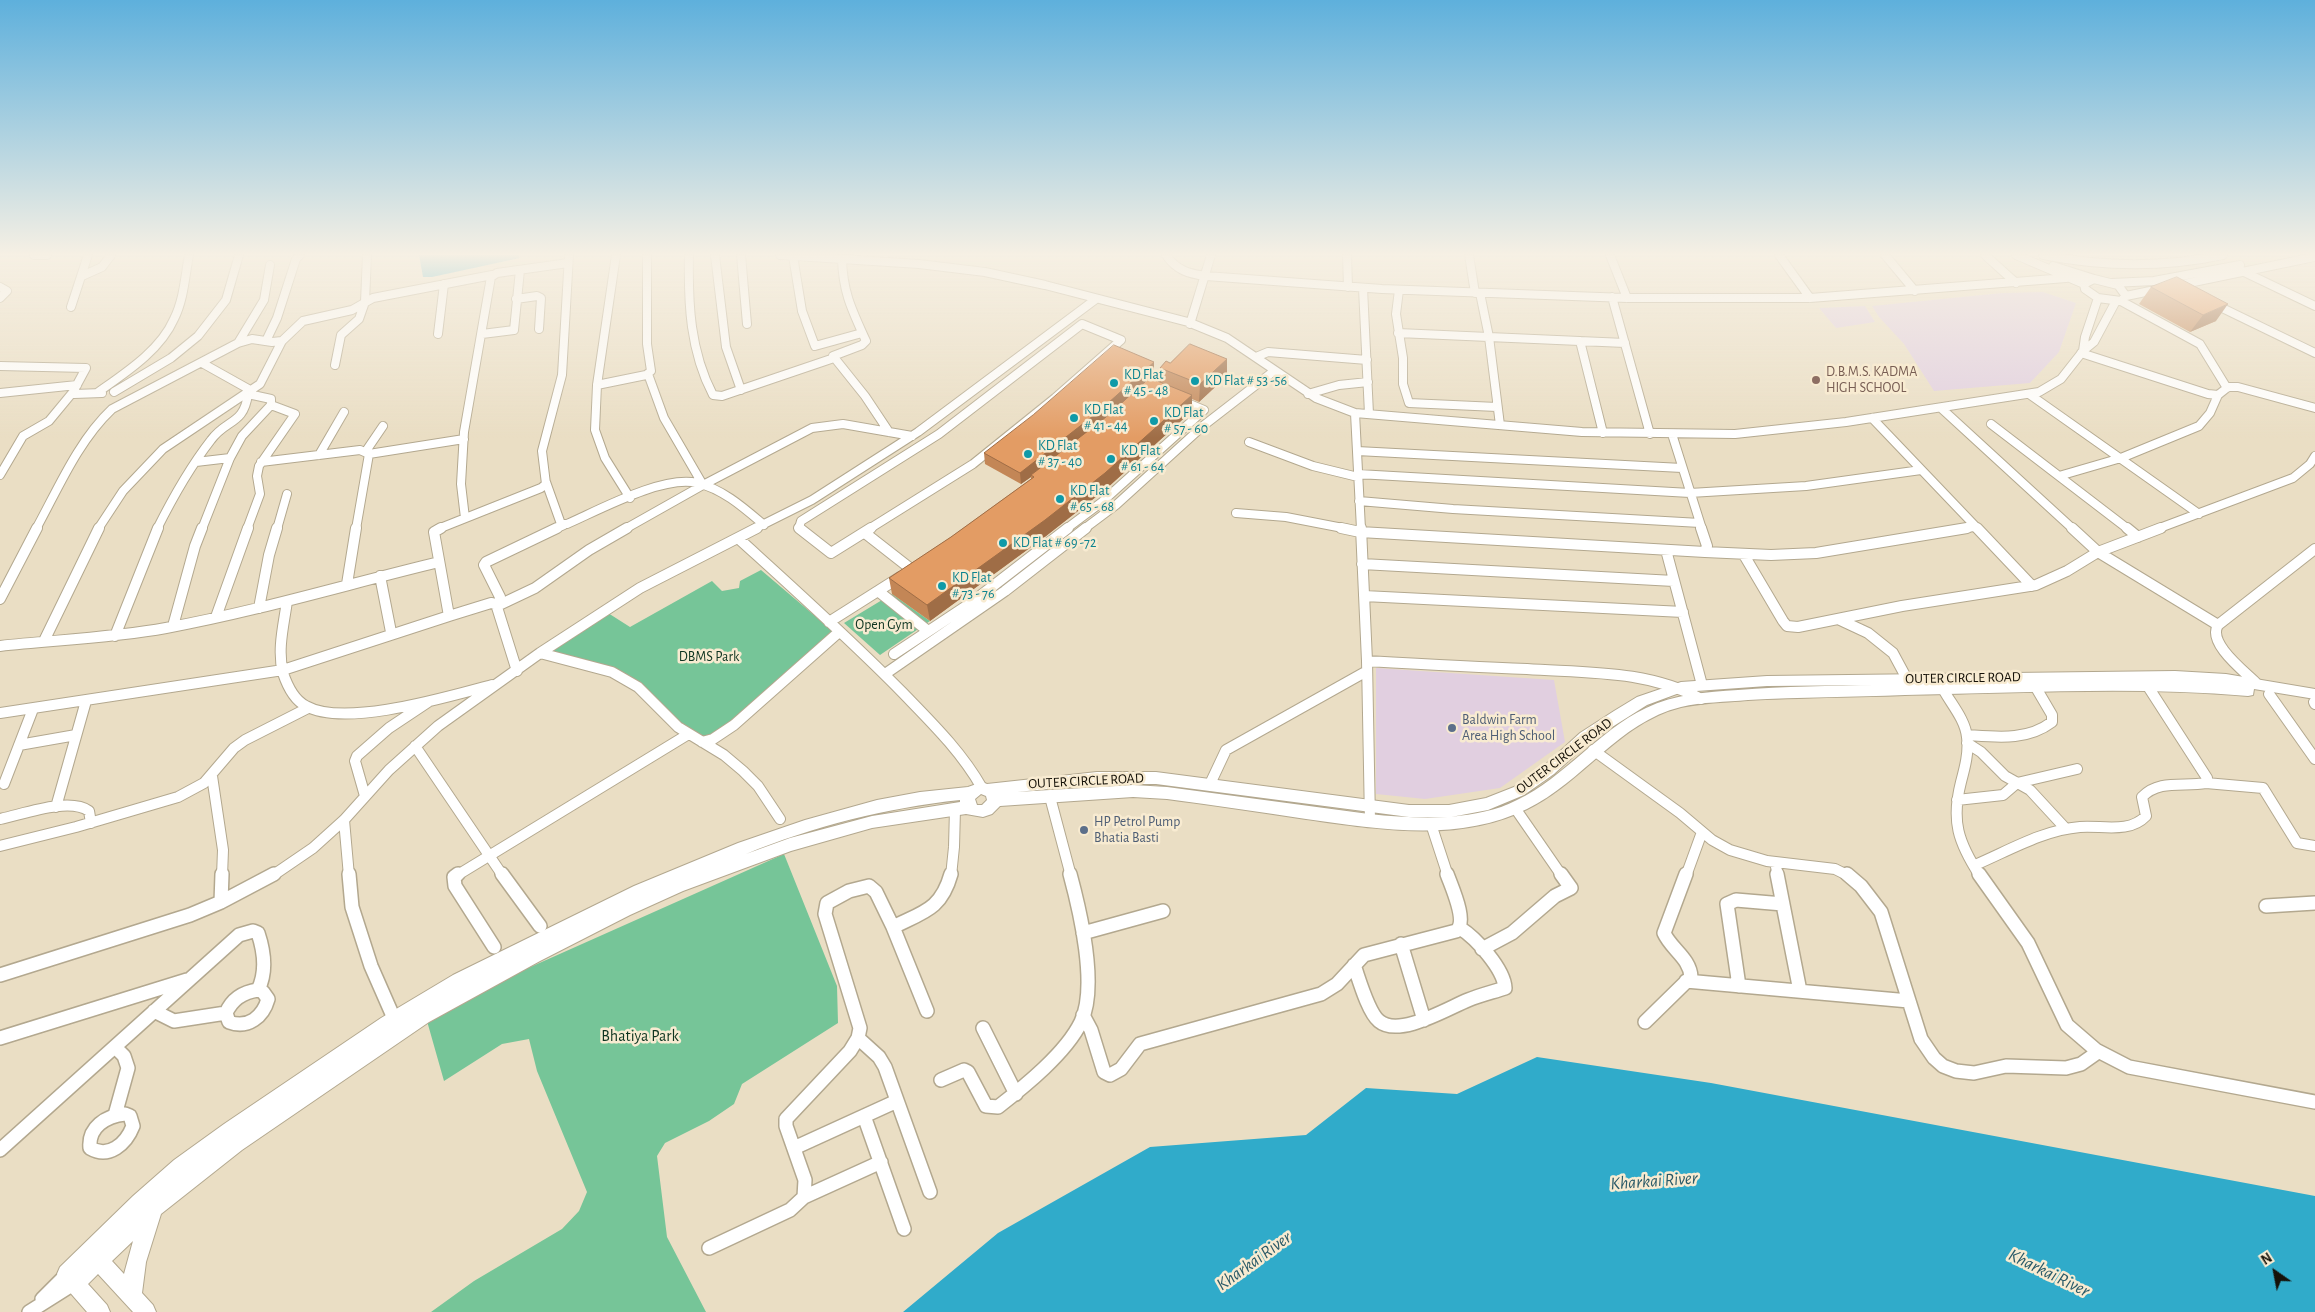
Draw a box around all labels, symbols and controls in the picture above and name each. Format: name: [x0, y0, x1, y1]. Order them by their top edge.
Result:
place label: D.B.M.S. KADMA HIGH SCHOOL: [1826, 364, 1917, 397]
place label: KD Flat # 45 - 48: [1124, 367, 1168, 400]
place label: KD Flat # 53 -56: [1205, 373, 1287, 389]
marker: D.B.M.S. KADMA HIGH SCHOOL: [1810, 374, 1822, 386]
marker: KD Flat # 53 -56: [1189, 375, 1201, 387]
marker: KD Flat # 45 - 48: [1108, 377, 1120, 389]
place label: KD Flat # 41 - 44: [1084, 402, 1127, 434]
place label: KD Flat # 57 - 60: [1164, 405, 1208, 438]
marker: KD Flat # 41 - 44: [1068, 412, 1080, 424]
marker: KD Flat # 57 - 60: [1148, 415, 1160, 427]
place label: KD Flat # 37 - 40: [1038, 438, 1082, 471]
place label: KD Flat # 61 - 64: [1121, 443, 1164, 476]
marker: KD Flat # 37 - 40: [1022, 448, 1034, 460]
marker: KD Flat # 61 - 64: [1105, 453, 1117, 465]
place label: KD Flat # 65 - 68: [1070, 483, 1114, 516]
marker: KD Flat # 65 - 68: [1054, 493, 1066, 505]
place label: KD Flat # 69 -72: [1013, 535, 1096, 551]
marker: KD Flat # 69 -72: [997, 537, 1009, 549]
place label: KD Flat # 73 - 76: [952, 570, 994, 602]
marker: KD Flat # 73 - 76: [936, 580, 948, 592]
park label: Open Gym: [855, 617, 913, 633]
park label: DBMS Park: [679, 649, 739, 665]
street label: OUTER CIRCLE ROAD: [1905, 669, 2021, 687]
place label: Baldwin Farm Area High School: [1462, 712, 1555, 744]
street label: OUTER CIRCLE ROAD: [1513, 714, 1615, 798]
marker: Baldwin Farm Area High School: [1446, 722, 1458, 734]
street label: OUTER CIRCLE ROAD: [1028, 770, 1144, 792]
place label: HP Petrol Pump Bhatia Basti: [1094, 814, 1180, 846]
marker: HP Petrol Pump Bhatia Basti: [1078, 824, 1090, 836]
park label: Bhatiya Park: [601, 1026, 679, 1046]
water label: Kharkai River: [1610, 1167, 1698, 1195]
water label: Kharkai River: [1212, 1227, 1296, 1295]
water label: Kharkai River: [2005, 1244, 2093, 1302]
north arrow: [2250, 1247, 2300, 1297]
text: N: [2259, 1251, 2275, 1268]

